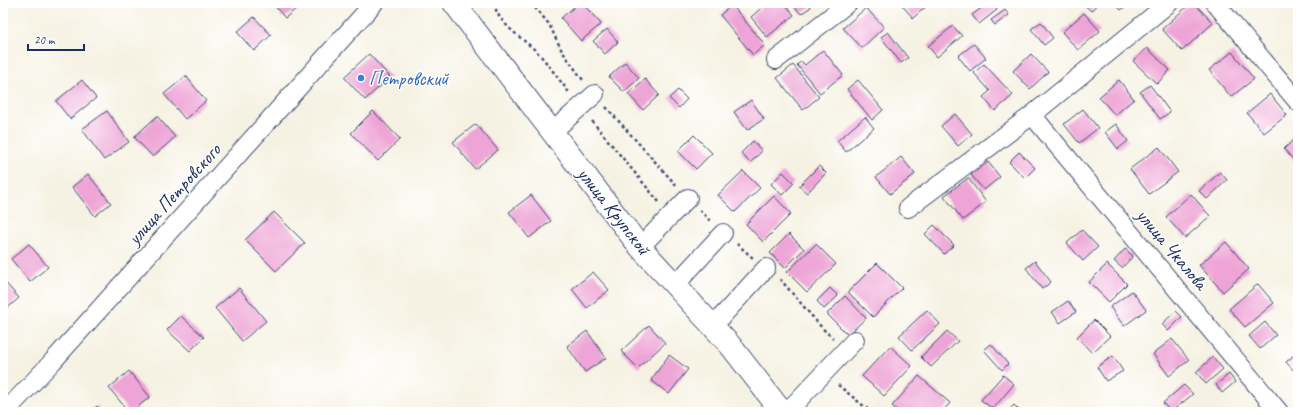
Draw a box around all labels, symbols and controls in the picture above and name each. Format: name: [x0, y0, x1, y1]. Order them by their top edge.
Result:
scale bar: [28, 26, 84, 52]
text: 20 m: [34, 32, 56, 48]
place label: Петровский: [369, 66, 450, 91]
marker: Петровский: [356, 73, 366, 83]
street label: улица Петровского: [121, 137, 227, 251]
street label: улица Крупской: [571, 161, 657, 261]
street label: улица Чкалова: [1130, 203, 1214, 296]

